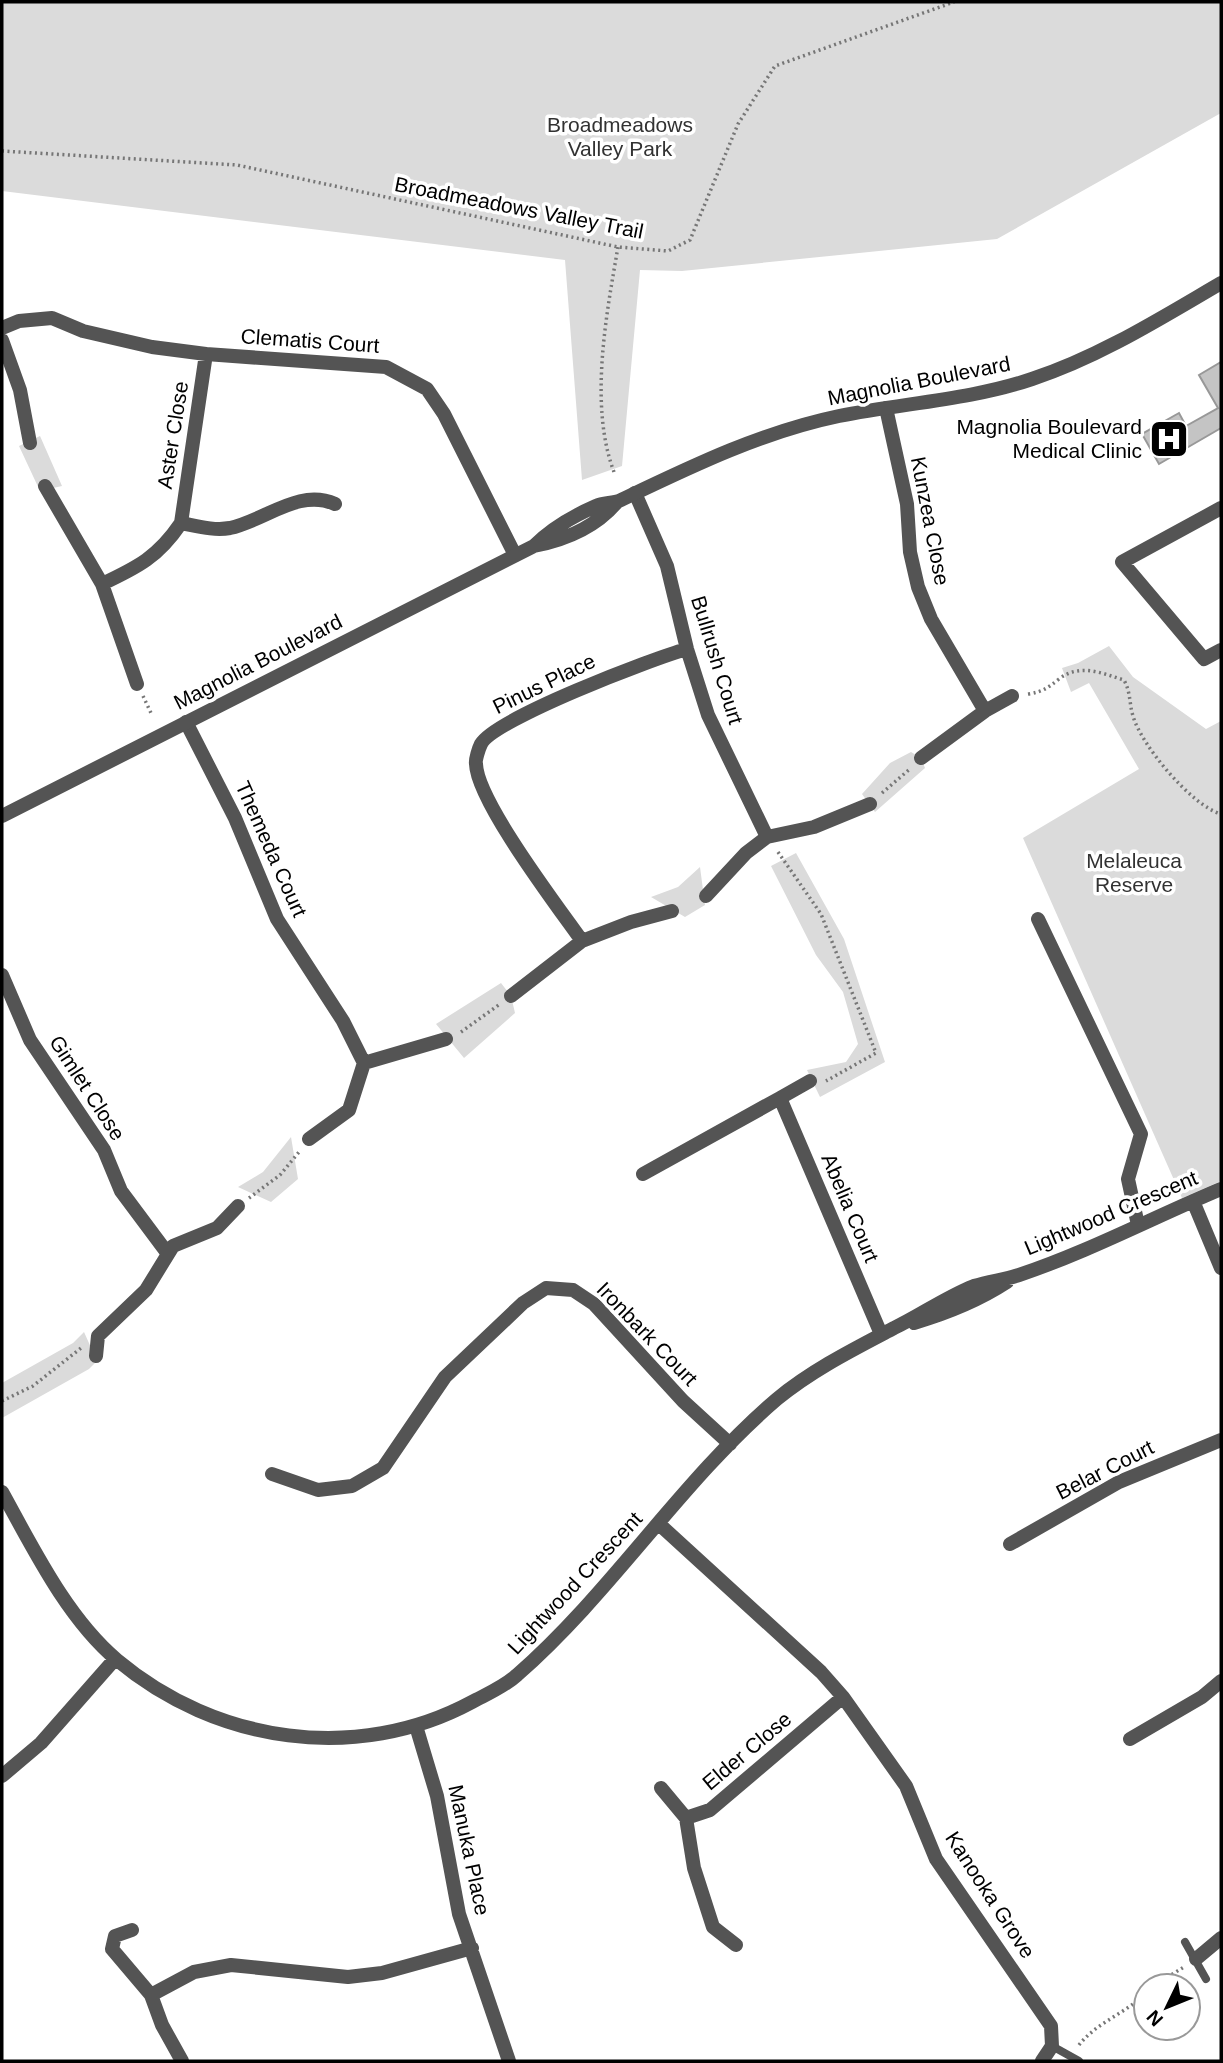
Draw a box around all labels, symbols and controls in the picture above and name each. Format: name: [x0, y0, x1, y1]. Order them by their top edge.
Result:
park label: Broadmeadows Valley Park: [547, 113, 693, 160]
street label: Broadmeadows Valley Trail: [393, 172, 645, 243]
street label: Clematis Court: [240, 324, 380, 357]
street label: Magnolia Boulevard: [826, 352, 1012, 410]
street label: Aster Close: [153, 380, 192, 490]
place label: Magnolia Boulevard Medical Clinic: [956, 415, 1142, 462]
hospital icon: Magnolia Boulevard Medical Clinic: [1148, 418, 1190, 460]
street label: Kunzea Close: [907, 455, 954, 587]
street label: Bullrush Court: [687, 593, 748, 727]
street label: Magnolia Boulevard: [170, 609, 346, 714]
street label: Pinus Place: [489, 649, 599, 718]
street label: Themeda Court: [231, 777, 312, 920]
park label: Melaleuca Reserve: [1086, 849, 1182, 896]
street label: Gimlet Close: [45, 1031, 130, 1144]
street label: Abelia Court: [817, 1150, 884, 1266]
street label: Lightwood Crescent: [1021, 1166, 1201, 1259]
street label: Ironbark Court: [592, 1277, 702, 1390]
street label: Belar Court: [1052, 1435, 1157, 1504]
street label: Lightwood Crescent: [503, 1507, 646, 1658]
street label: Elder Close: [698, 1707, 796, 1794]
street label: Manuka Place: [444, 1782, 495, 1917]
street label: Kanooka Grove: [941, 1827, 1040, 1962]
north arrow: [1132, 1972, 1202, 2042]
text: N: [1143, 2006, 1167, 2030]

